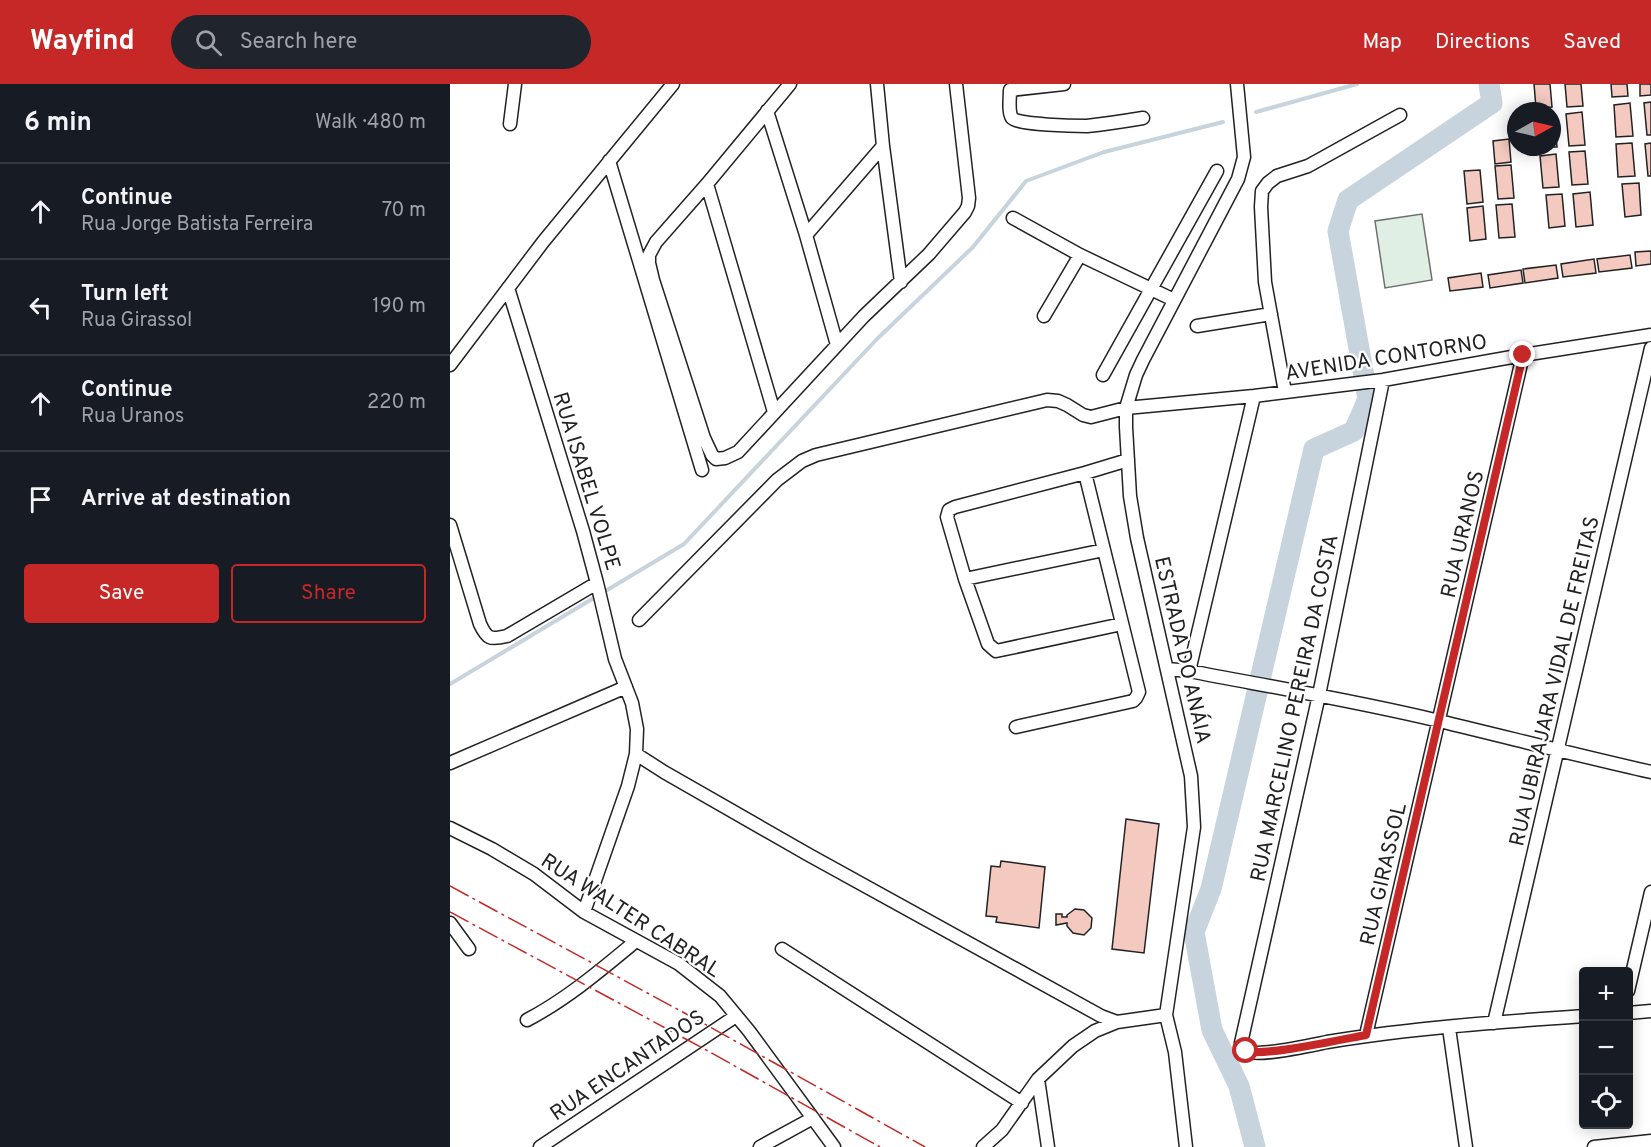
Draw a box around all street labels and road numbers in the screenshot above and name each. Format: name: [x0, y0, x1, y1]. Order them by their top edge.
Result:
street label: AVENIDA CONTORNO: [1283, 329, 1489, 388]
street label: RUA ISABEL VOLPE: [546, 389, 626, 574]
street label: RUA URANOS: [1436, 468, 1491, 601]
street label: RUA UBIRAJARA VIDAL DE FREITAS: [1504, 514, 1607, 849]
street label: RUA MARCELINO PEREIRA DA COSTA: [1245, 532, 1346, 885]
street label: ESTRADA DO ANÁIA: [1147, 554, 1217, 747]
street label: RUA GIRASSOL: [1355, 800, 1414, 948]
street label: RUA WALTER CABRAL: [535, 848, 725, 985]
street label: RUA ENCANTADOS: [545, 1005, 710, 1128]

